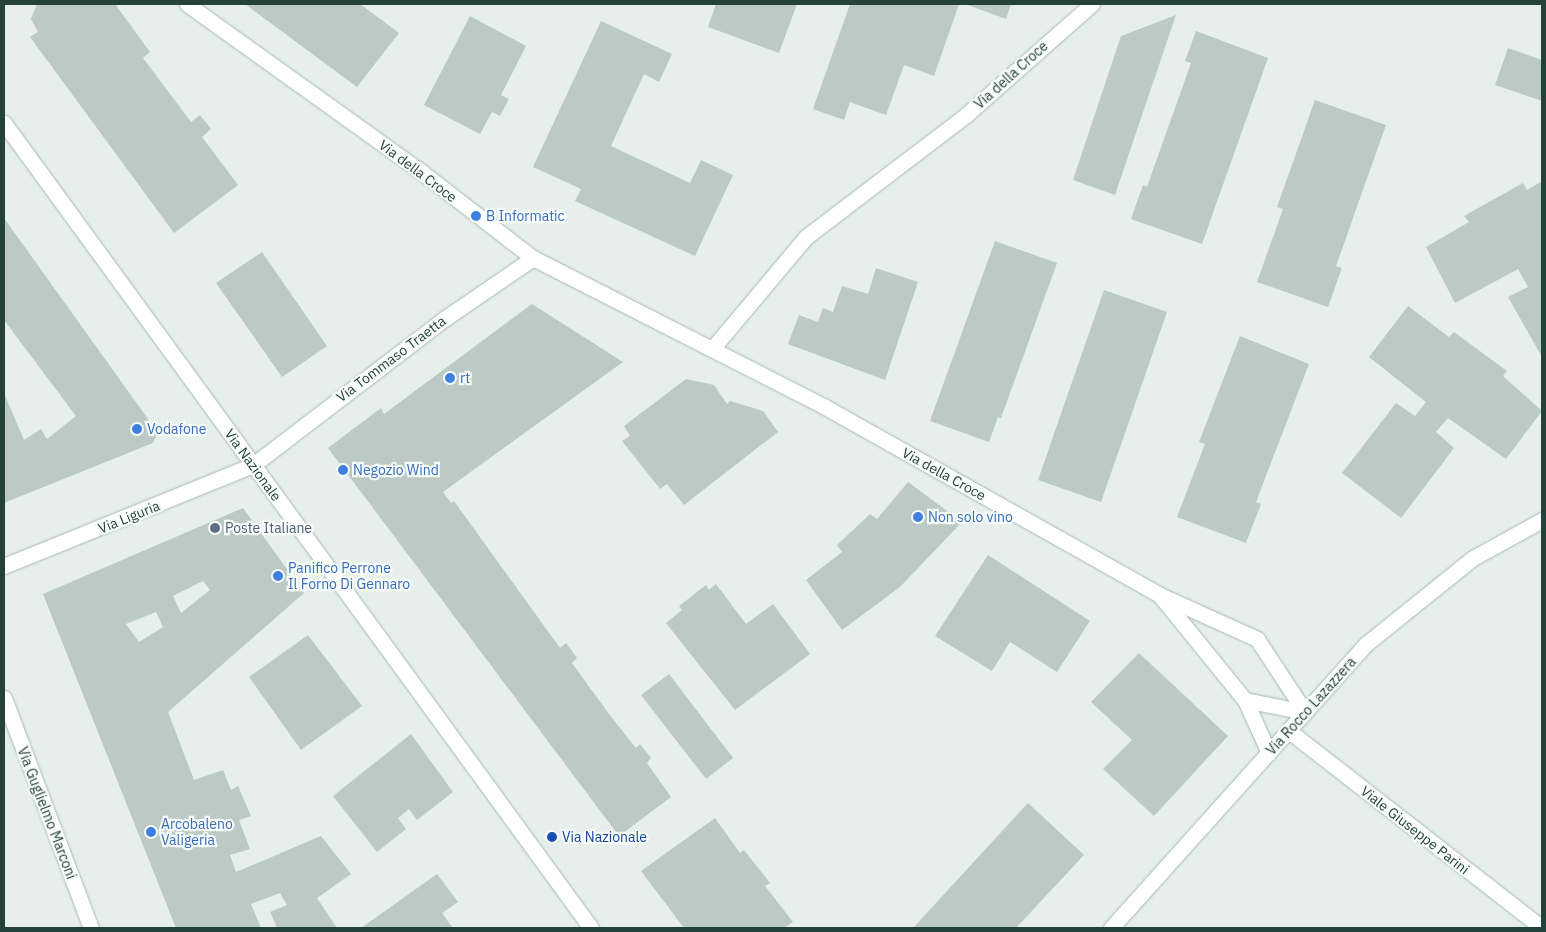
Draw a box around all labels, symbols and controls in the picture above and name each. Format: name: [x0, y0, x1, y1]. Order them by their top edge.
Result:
street label: Via della Croce: [971, 38, 1051, 112]
street label: Via della Croce: [376, 136, 460, 206]
place label: B Informatic: [486, 208, 565, 224]
marker: B Informatic: [470, 210, 482, 222]
street label: Via Tommaso Traetta: [333, 312, 449, 406]
place label: rt: [460, 370, 470, 386]
marker: rt: [444, 372, 456, 384]
place label: Vodafone: [147, 421, 206, 437]
marker: Vodafone: [131, 423, 143, 435]
street label: Via Nazionale: [221, 426, 285, 504]
street label: Via della Croce: [899, 444, 989, 504]
place label: Negozio Wind: [353, 462, 439, 478]
marker: Negozio Wind: [337, 464, 349, 476]
street label: Via Liguria: [96, 497, 162, 537]
place label: Non solo vino: [928, 509, 1013, 525]
marker: Non solo vino: [912, 511, 924, 523]
place label: Poste Italiane: [225, 520, 312, 536]
marker: Poste Italiane: [209, 522, 221, 534]
place label: Panifico Perrone Il Forno Di Gennaro: [288, 560, 410, 592]
marker: Panifico Perrone Il Forno Di Gennaro: [272, 570, 284, 582]
street label: Via Rocco Lazazzera: [1263, 654, 1359, 758]
street label: Via Guglielmo Marconi: [14, 745, 80, 881]
street label: Viale Giuseppe Parini: [1357, 782, 1473, 878]
place label: Arcobaleno Valigeria: [161, 816, 233, 849]
marker: Arcobaleno Valigeria: [145, 826, 157, 838]
place label: Via Nazionale: [562, 829, 647, 845]
marker: Via Nazionale: [546, 831, 558, 843]

